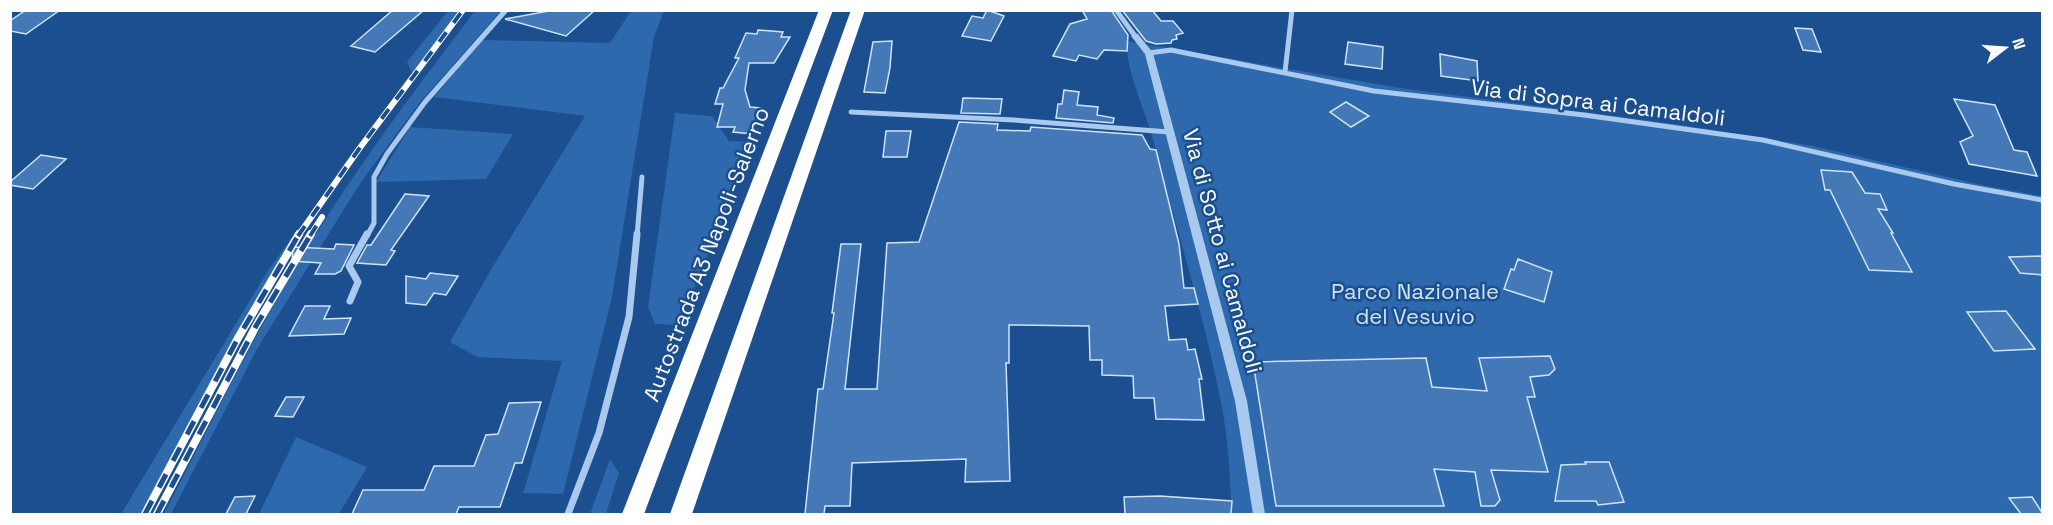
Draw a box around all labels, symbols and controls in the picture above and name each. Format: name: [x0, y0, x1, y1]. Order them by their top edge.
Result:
north arrow: [1975, 18, 2035, 78]
text: N: [2007, 36, 2030, 52]
street label: Via di Sopra ai Camaldoli: [1469, 73, 1727, 131]
street label: Autostrada A3 Napoli-Salerno: [637, 103, 775, 405]
street label: Via di Sotto ai Camaldoli: [1177, 126, 1269, 376]
park label: Parco Nazionale del Vesuvio: [1331, 277, 1499, 330]

